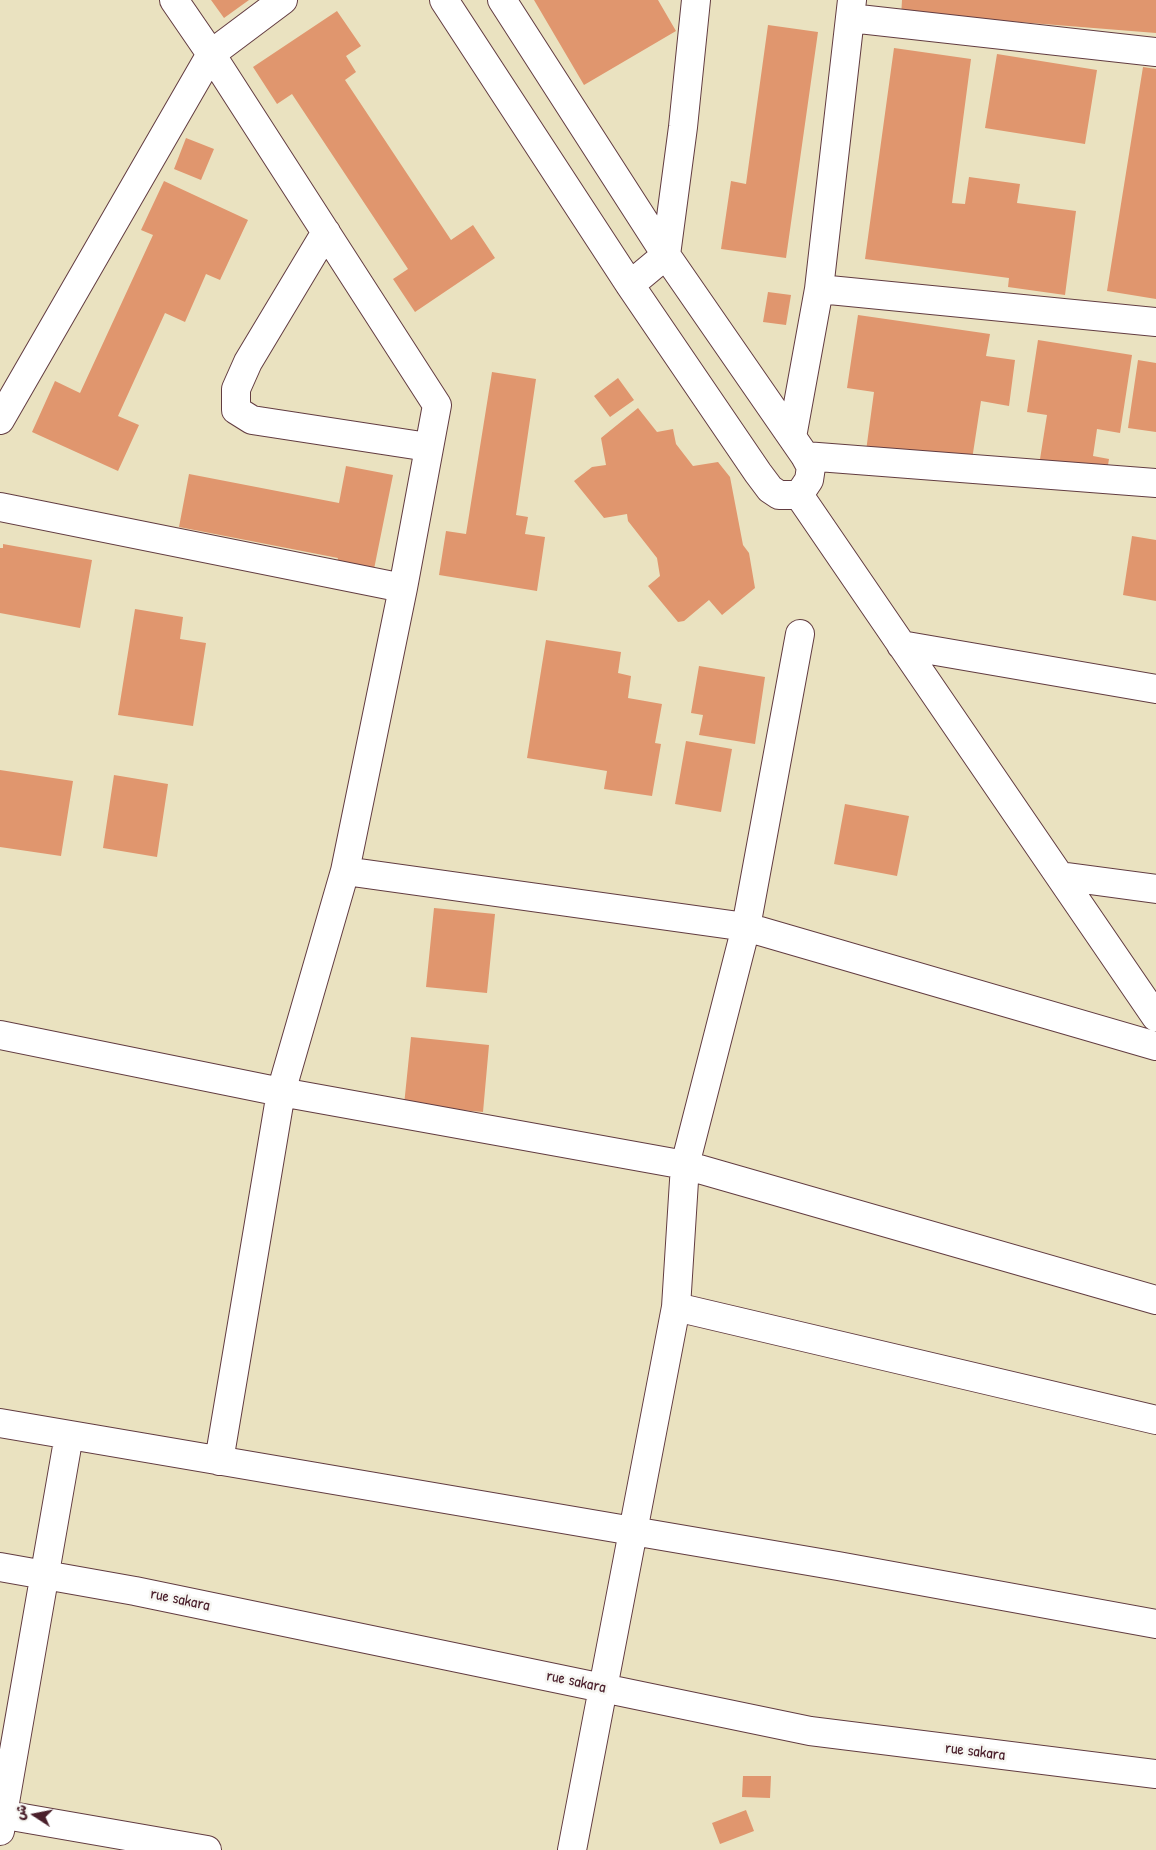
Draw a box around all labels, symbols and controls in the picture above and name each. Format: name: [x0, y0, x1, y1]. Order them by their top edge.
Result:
street label: rue sakara: [148, 1584, 212, 1616]
street label: rue sakara: [544, 1666, 608, 1698]
street label: rue sakara: [944, 1739, 1006, 1765]
north arrow: [10, 1790, 60, 1840]
text: ش: [9, 1803, 31, 1821]

